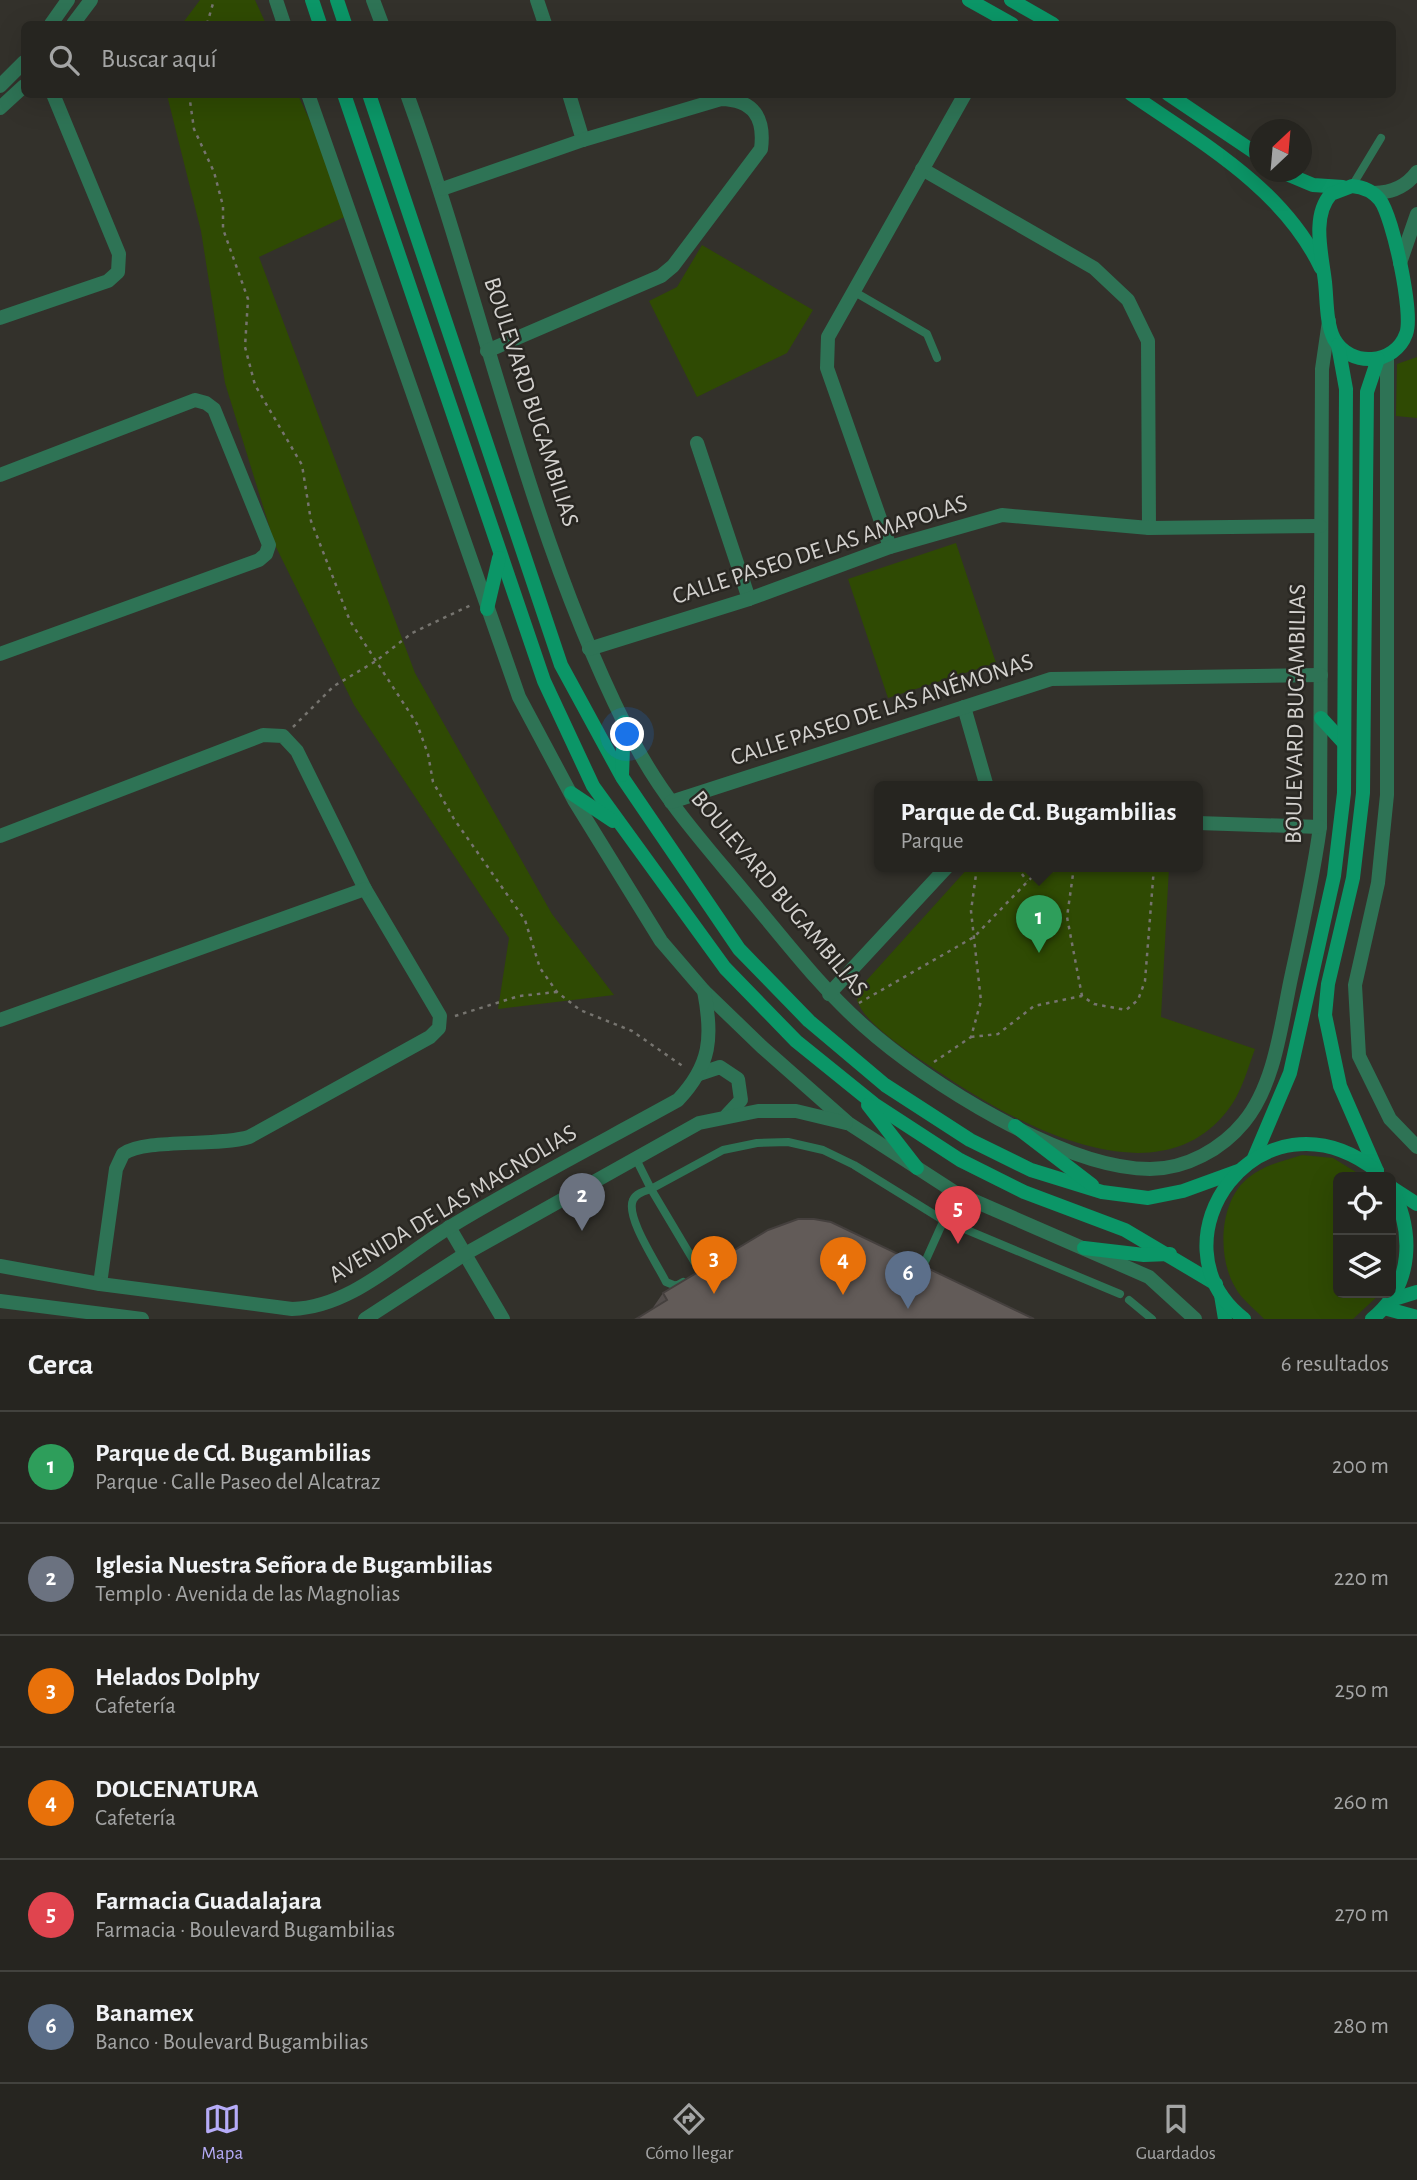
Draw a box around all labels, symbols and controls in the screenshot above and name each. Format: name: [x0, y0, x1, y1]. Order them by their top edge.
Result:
search box: [21, 21, 1396, 98]
icon: search: [45, 41, 83, 79]
text: Buscar aquí: [101, 46, 217, 72]
north arrow: [1249, 119, 1312, 182]
street label: BOULEVARD BUGAMBILIAS: [479, 274, 583, 530]
street label: CALLE PASEO DE LAS AMAPOLAS: [670, 491, 970, 609]
street label: BOULEVARD BUGAMBILIAS: [1282, 584, 1310, 844]
street label: CALLE PASEO DE LAS ANÉMONAS: [727, 648, 1036, 770]
your location: [610, 717, 644, 751]
popup: [874, 781, 1203, 872]
street label: BOULEVARD BUGAMBILIAS: [686, 787, 872, 1001]
text: Parque de Cd. Bugambilias: [900, 799, 1177, 825]
text: Parque: [900, 830, 964, 853]
pin: 1: [1016, 895, 1062, 953]
street label: AVENIDA DE LAS MAGNOLIAS: [325, 1121, 581, 1287]
map controls: [1333, 1172, 1396, 1298]
button: locate: [1333, 1172, 1396, 1235]
pin: 2: [559, 1173, 605, 1231]
pin: 5: [935, 1186, 981, 1244]
button: layers: [1333, 1235, 1396, 1298]
pin: 3: [691, 1236, 737, 1294]
pin: 4: [820, 1237, 866, 1295]
pin: 6: [885, 1251, 931, 1309]
text: Cerca: [28, 1350, 93, 1380]
text: 6 resultados: [1281, 1353, 1389, 1376]
text: Parque de Cd. Bugambilias: [95, 1440, 371, 1466]
text: 1: [47, 1455, 55, 1478]
text: 200 m: [1332, 1455, 1389, 1478]
text: Parque · Calle Paseo del Alcatraz: [95, 1471, 380, 1494]
text: Iglesia Nuestra Señora de Bugambilias: [95, 1552, 493, 1578]
text: 2: [46, 1567, 56, 1590]
text: 220 m: [1334, 1567, 1389, 1590]
text: Templo · Avenida de las Magnolias: [95, 1583, 400, 1606]
text: Helados Dolphy: [95, 1664, 260, 1690]
text: 3: [46, 1679, 56, 1702]
text: 250 m: [1335, 1679, 1389, 1702]
text: Cafetería: [95, 1695, 176, 1718]
text: DOLCENATURA: [95, 1776, 259, 1802]
text: 4: [45, 1791, 57, 1814]
text: 260 m: [1333, 1791, 1389, 1814]
text: Cafetería: [95, 1807, 176, 1830]
text: Farmacia Guadalajara: [95, 1888, 322, 1914]
text: 5: [46, 1903, 56, 1926]
text: 270 m: [1335, 1903, 1389, 1926]
text: Farmacia · Boulevard Bugambilias: [95, 1919, 395, 1942]
text: Banamex: [95, 2000, 194, 2026]
text: 6: [45, 2015, 57, 2038]
text: 280 m: [1333, 2015, 1389, 2038]
text: Banco · Boulevard Bugambilias: [95, 2031, 368, 2054]
tab: Mapa: [201, 2100, 243, 2165]
tab: Cómo llegar: [645, 2100, 733, 2165]
tab: Guardados: [1136, 2100, 1216, 2165]

